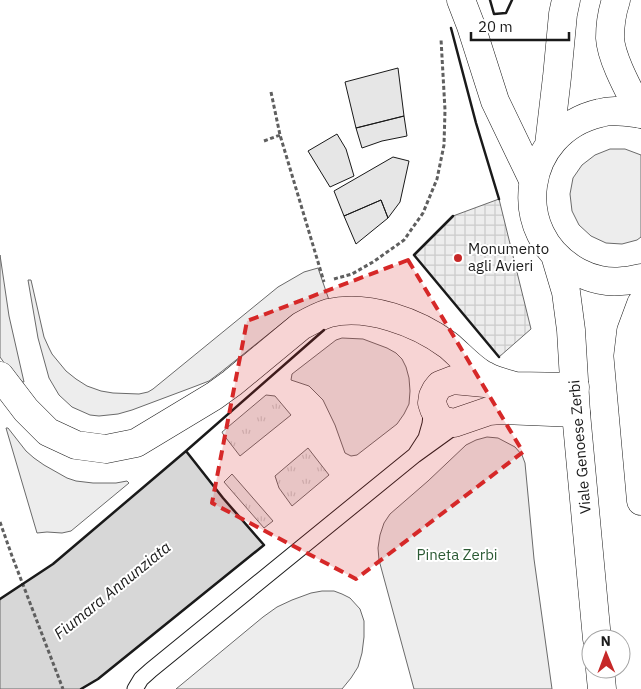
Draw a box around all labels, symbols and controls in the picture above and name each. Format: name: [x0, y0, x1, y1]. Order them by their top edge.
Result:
scale bar: [471, 10, 568, 42]
text: 20 m: [478, 17, 513, 36]
place label: Monumento agli Avieri: [468, 239, 549, 275]
marker: Monumento agli Avieri: [452, 252, 464, 264]
street label: Viale Genoese Zerbi: [564, 379, 595, 515]
water label: Fiumara Annunziata: [49, 537, 175, 643]
park label: Pineta Zerbi: [416, 545, 498, 564]
north arrow: [581, 629, 631, 679]
text: N: [601, 632, 611, 650]

